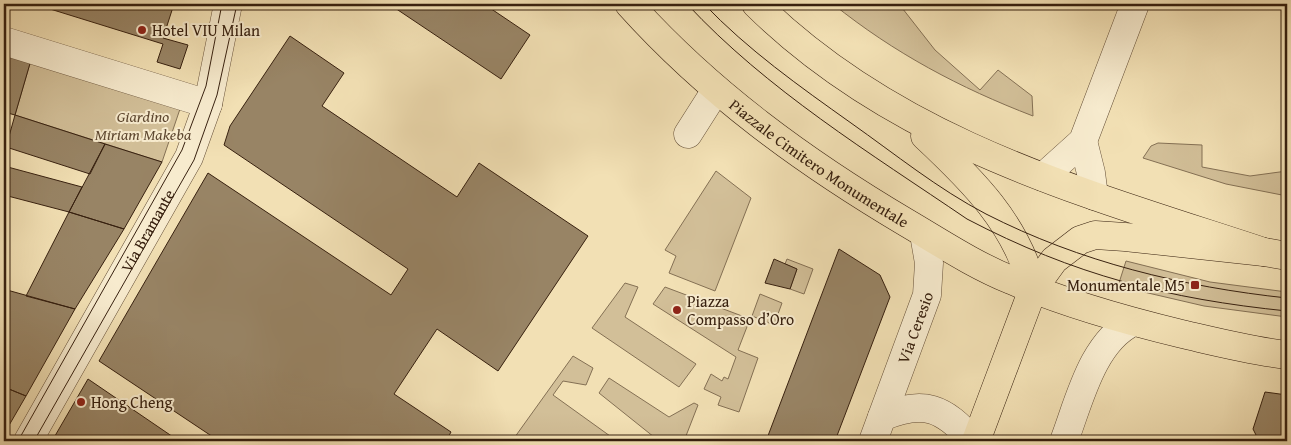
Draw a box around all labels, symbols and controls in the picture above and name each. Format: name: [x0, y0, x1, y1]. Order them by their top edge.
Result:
place label: Hotel VIU Milan: [152, 18, 260, 42]
marker: Hotel VIU Milan: [136, 24, 148, 36]
street label: Piazzale Cimitero Monumentale: [724, 93, 914, 234]
park label: Giardino Miriam Makeba: [95, 104, 192, 146]
street label: Via Bramante: [114, 185, 180, 276]
place label: Monumentale M5: [1067, 273, 1185, 297]
marker: Monumentale M5: [1189, 279, 1201, 291]
street label: Via Ceresio: [891, 288, 939, 367]
place label: Piazza Compasso d’Oro: [687, 289, 794, 331]
marker: Piazza Compasso d’Oro: [671, 304, 683, 316]
place label: Hong Cheng: [91, 390, 172, 414]
marker: Hong Cheng: [75, 396, 87, 408]

